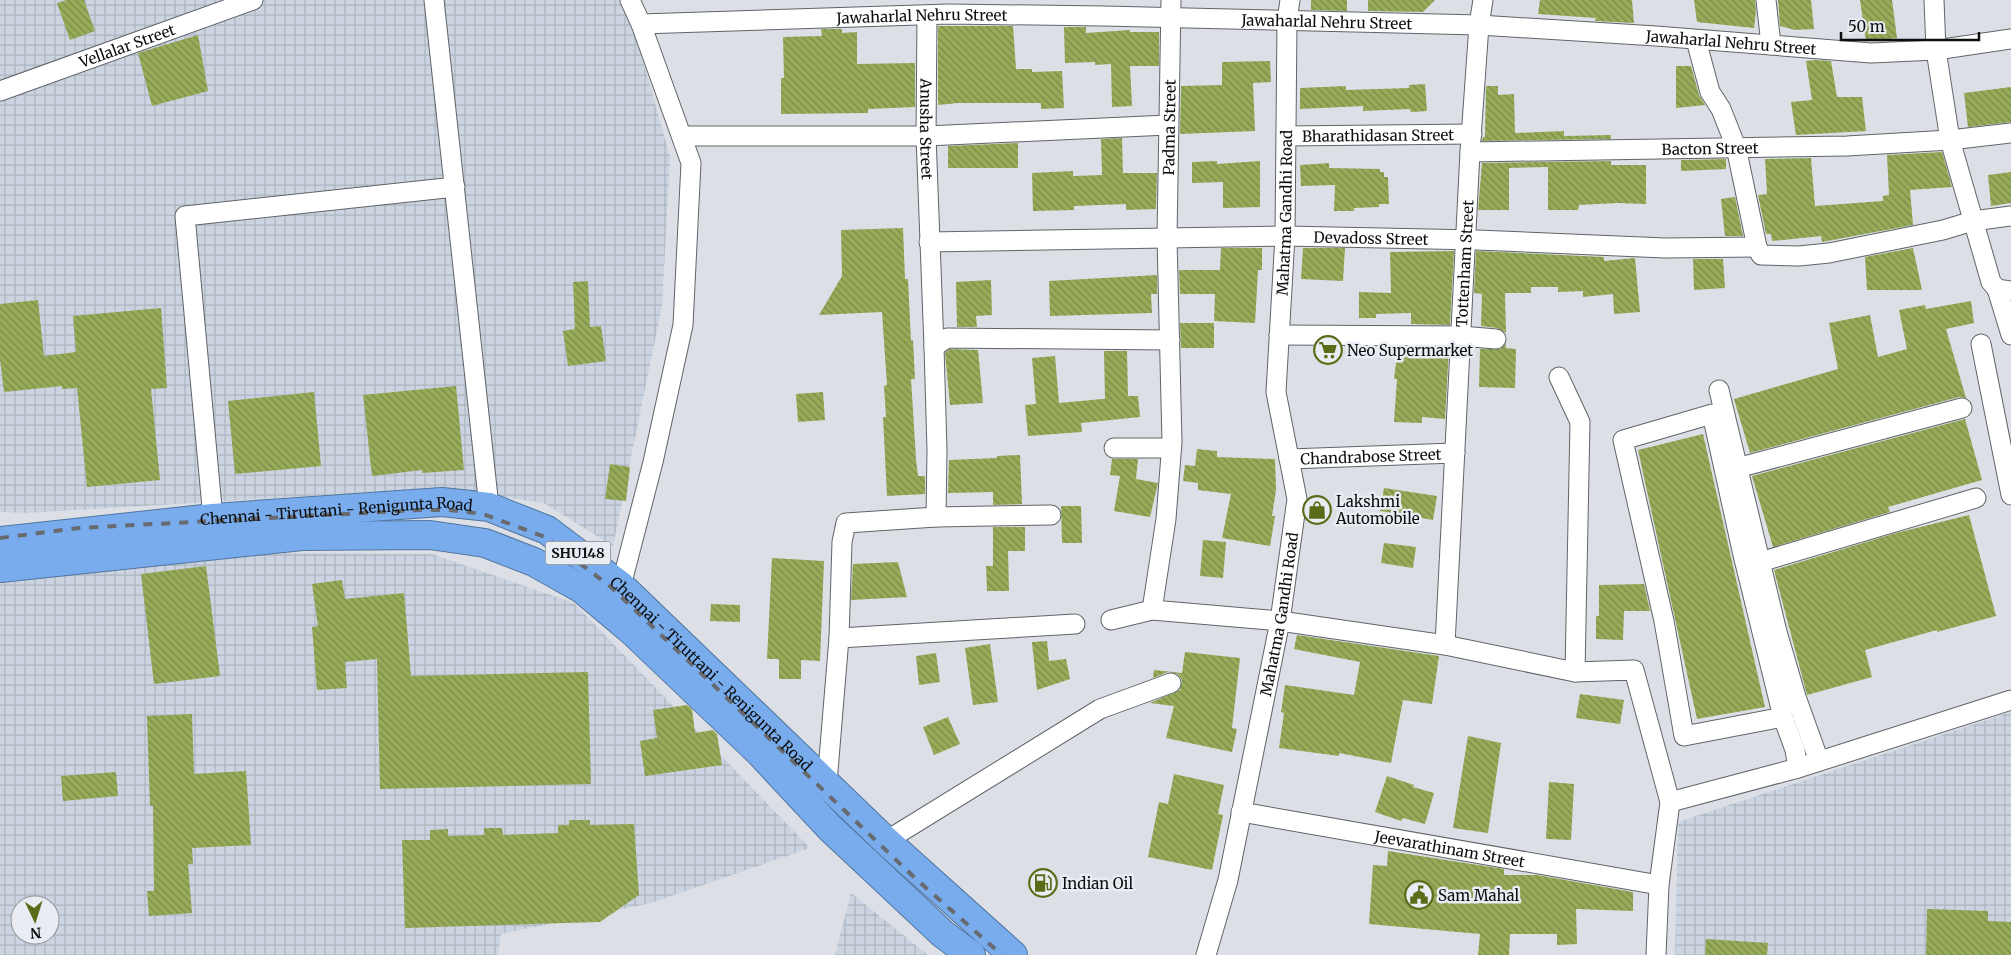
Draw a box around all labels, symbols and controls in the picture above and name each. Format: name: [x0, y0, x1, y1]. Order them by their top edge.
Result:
street label: Jawaharlal Nehru Street: [835, 4, 1008, 27]
street label: Jawaharlal Nehru Street: [1240, 10, 1413, 33]
scale bar: [1841, 10, 1978, 42]
text: 50 m: [1848, 17, 1885, 36]
street label: Vellalar Street: [76, 19, 178, 72]
street label: Jawaharlal Nehru Street: [1644, 26, 1817, 58]
street label: Anusha Street: [916, 77, 937, 180]
street label: Padma Street: [1159, 79, 1179, 176]
street label: Bharathidasan Street: [1302, 125, 1454, 145]
street label: Mahatma Gandhi Road: [1272, 130, 1295, 296]
street label: Bacton Street: [1661, 138, 1759, 158]
street label: Tottenham Street: [1452, 199, 1477, 328]
street label: Devadoss Street: [1313, 227, 1429, 248]
supermarket icon: Neo Supermarket: [1313, 335, 1343, 365]
place label: Neo Supermarket: [1347, 341, 1473, 360]
street label: Chandrabose Street: [1300, 444, 1442, 468]
street label: Chennai - Tiruttani - Renigunta Road: [199, 492, 474, 529]
place label: Lakshmi Automobile: [1335, 492, 1420, 528]
shop icon: Lakshmi Automobile: [1302, 495, 1332, 525]
street label: Mahatma Gandhi Road: [1256, 531, 1302, 698]
road number: SHU148: [546, 542, 610, 564]
street label: Chennai - Tiruttani - Renigunta Road: [607, 572, 817, 775]
street label: Jeevarathinam Street: [1372, 826, 1527, 871]
fuel station icon: Indian Oil: [1028, 868, 1058, 898]
place label: Indian Oil: [1062, 874, 1133, 893]
public building icon: Sam Mahal: [1404, 880, 1434, 910]
place label: Sam Mahal: [1438, 886, 1520, 905]
north arrow: [10, 895, 60, 945]
text: N: [30, 924, 42, 942]

